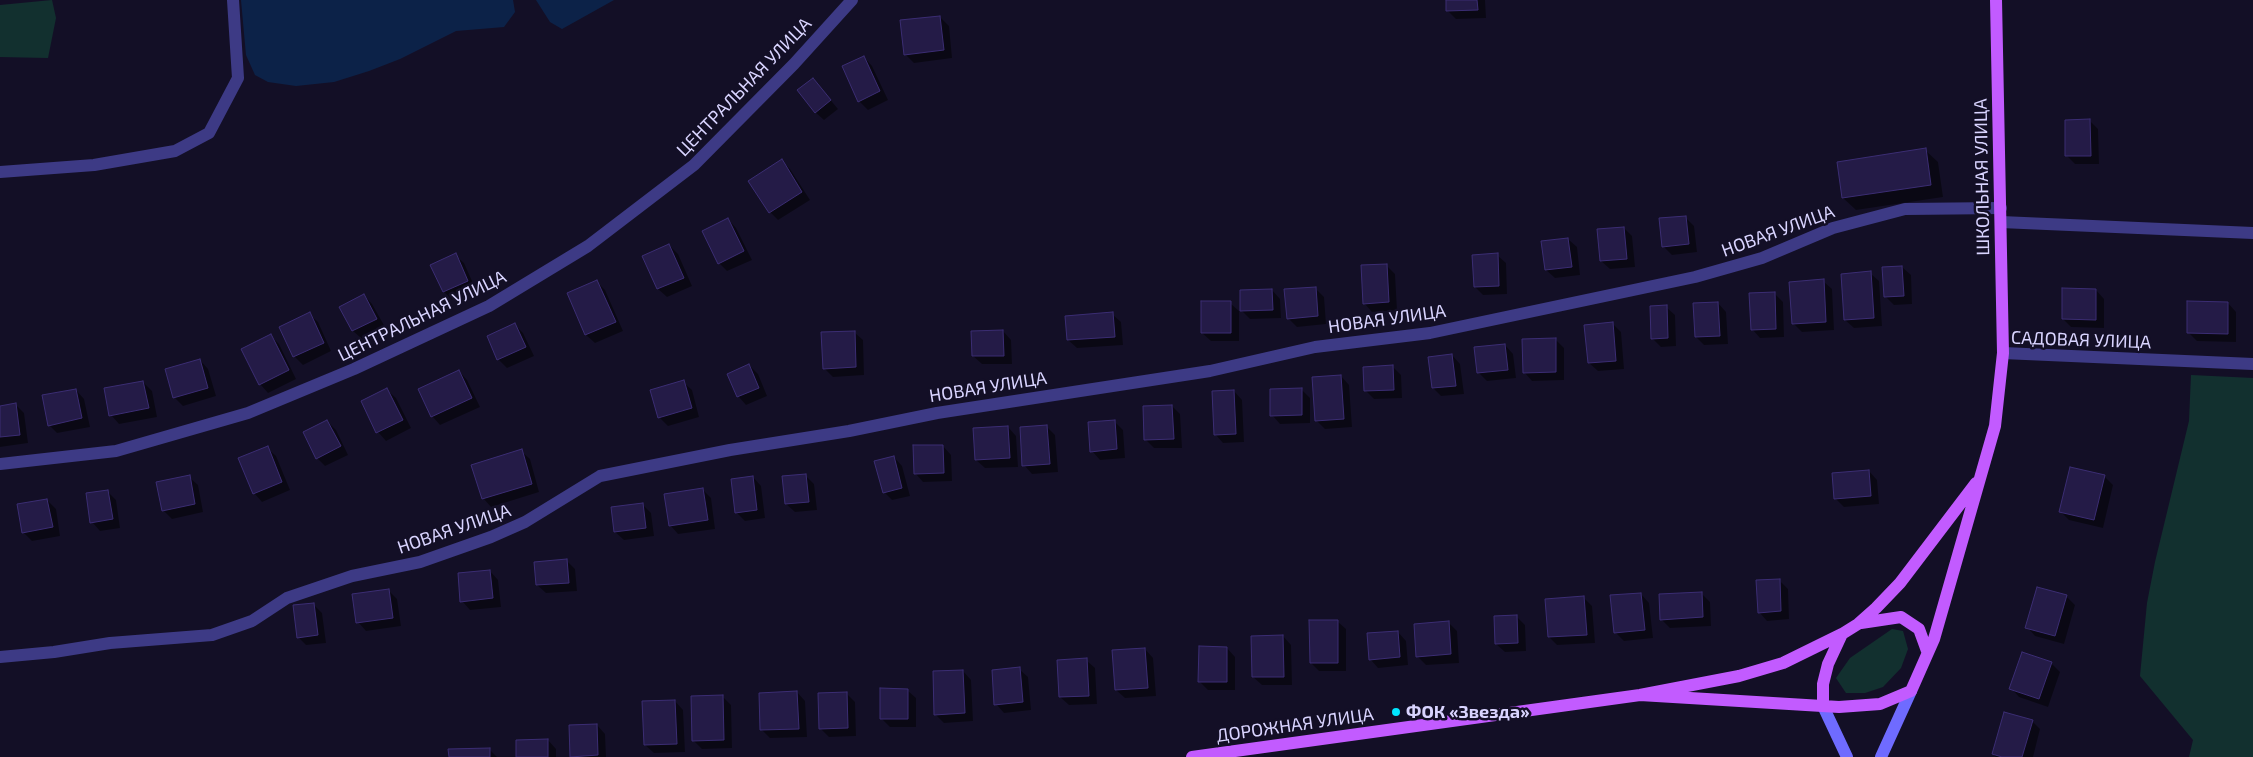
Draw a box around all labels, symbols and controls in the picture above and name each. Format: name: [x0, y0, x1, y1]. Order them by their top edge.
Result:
street label: ЦЕНТРАЛЬНАЯ УЛИЦА: [672, 13, 816, 161]
street label: ШКОЛЬНАЯ УЛИЦА: [1970, 98, 1994, 256]
street label: НОВАЯ УЛИЦА: [1719, 201, 1837, 261]
street label: ЦЕНТРАЛЬНАЯ УЛИЦА: [334, 266, 510, 366]
street label: НОВАЯ УЛИЦА: [1327, 300, 1447, 338]
street label: САДОВАЯ УЛИЦА: [2010, 327, 2152, 353]
street label: НОВАЯ УЛИЦА: [928, 367, 1048, 407]
street label: НОВАЯ УЛИЦА: [394, 499, 514, 559]
place label: ФОК «Звезда»: [1406, 701, 1529, 723]
street label: ДОРОЖНАЯ УЛИЦА: [1215, 703, 1375, 747]
marker: ФОК «Звезда»: [1390, 706, 1402, 718]

